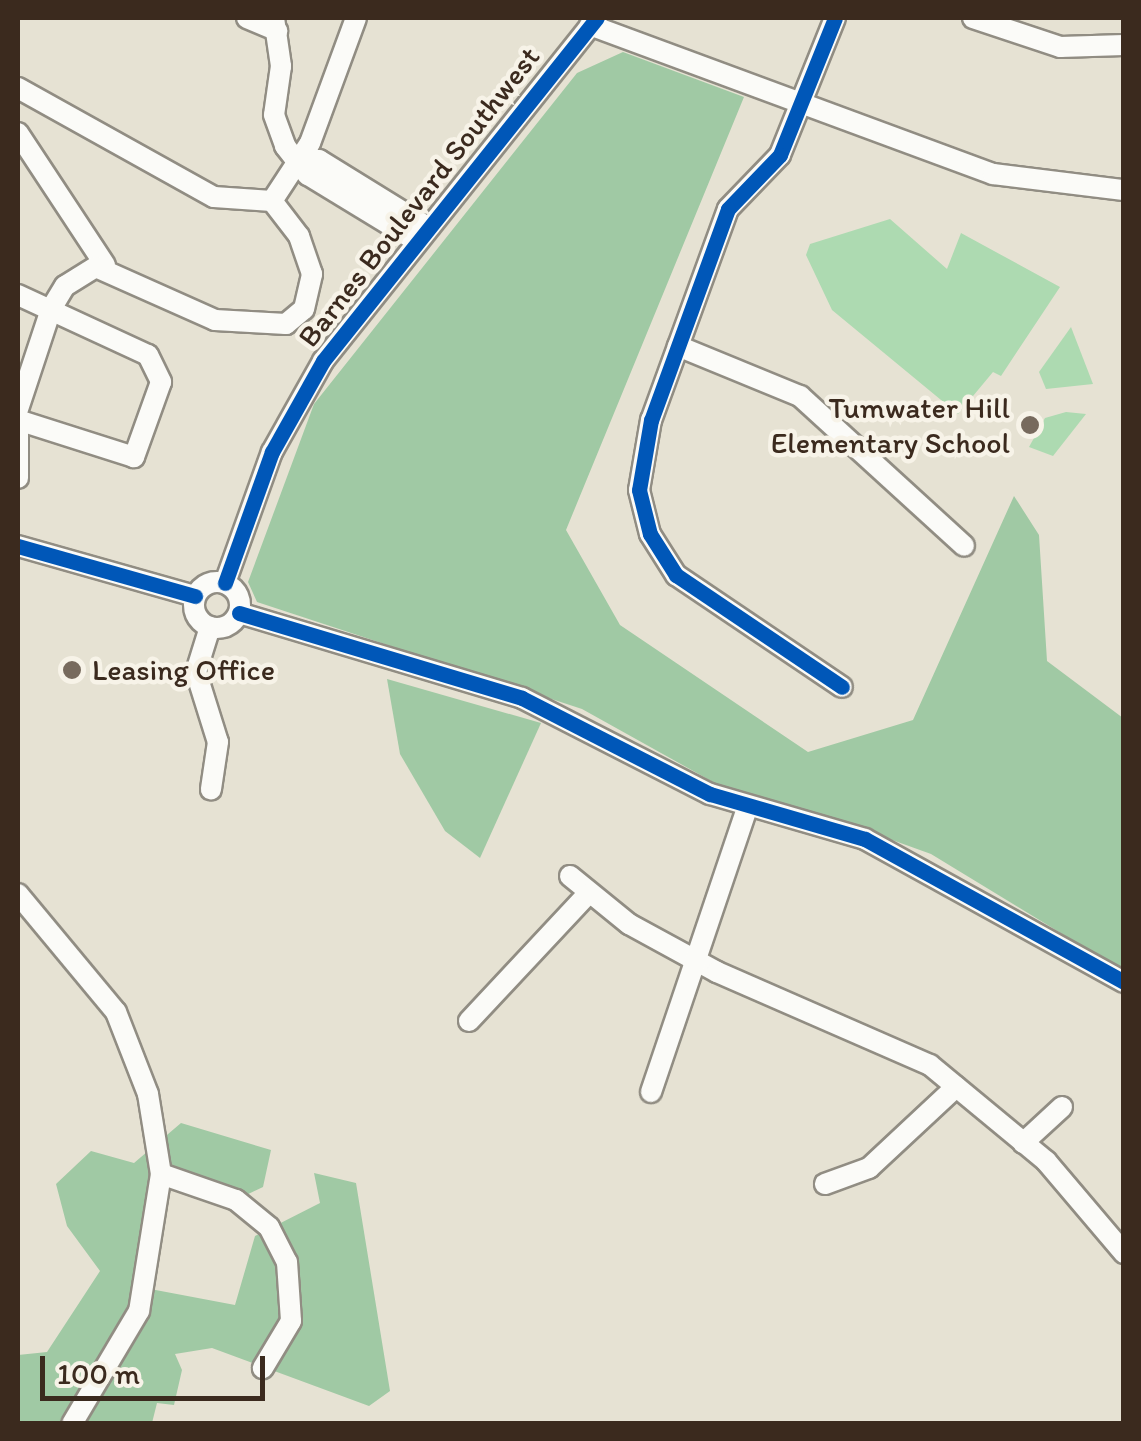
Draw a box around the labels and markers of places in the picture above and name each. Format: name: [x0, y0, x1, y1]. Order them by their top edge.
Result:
place label: Tumwater Hill Elementary School: [771, 390, 1010, 460]
marker: Tumwater Hill Elementary School: [1019, 414, 1041, 436]
place label: Leasing Office: [92, 652, 275, 688]
marker: Leasing Office: [61, 659, 83, 681]

